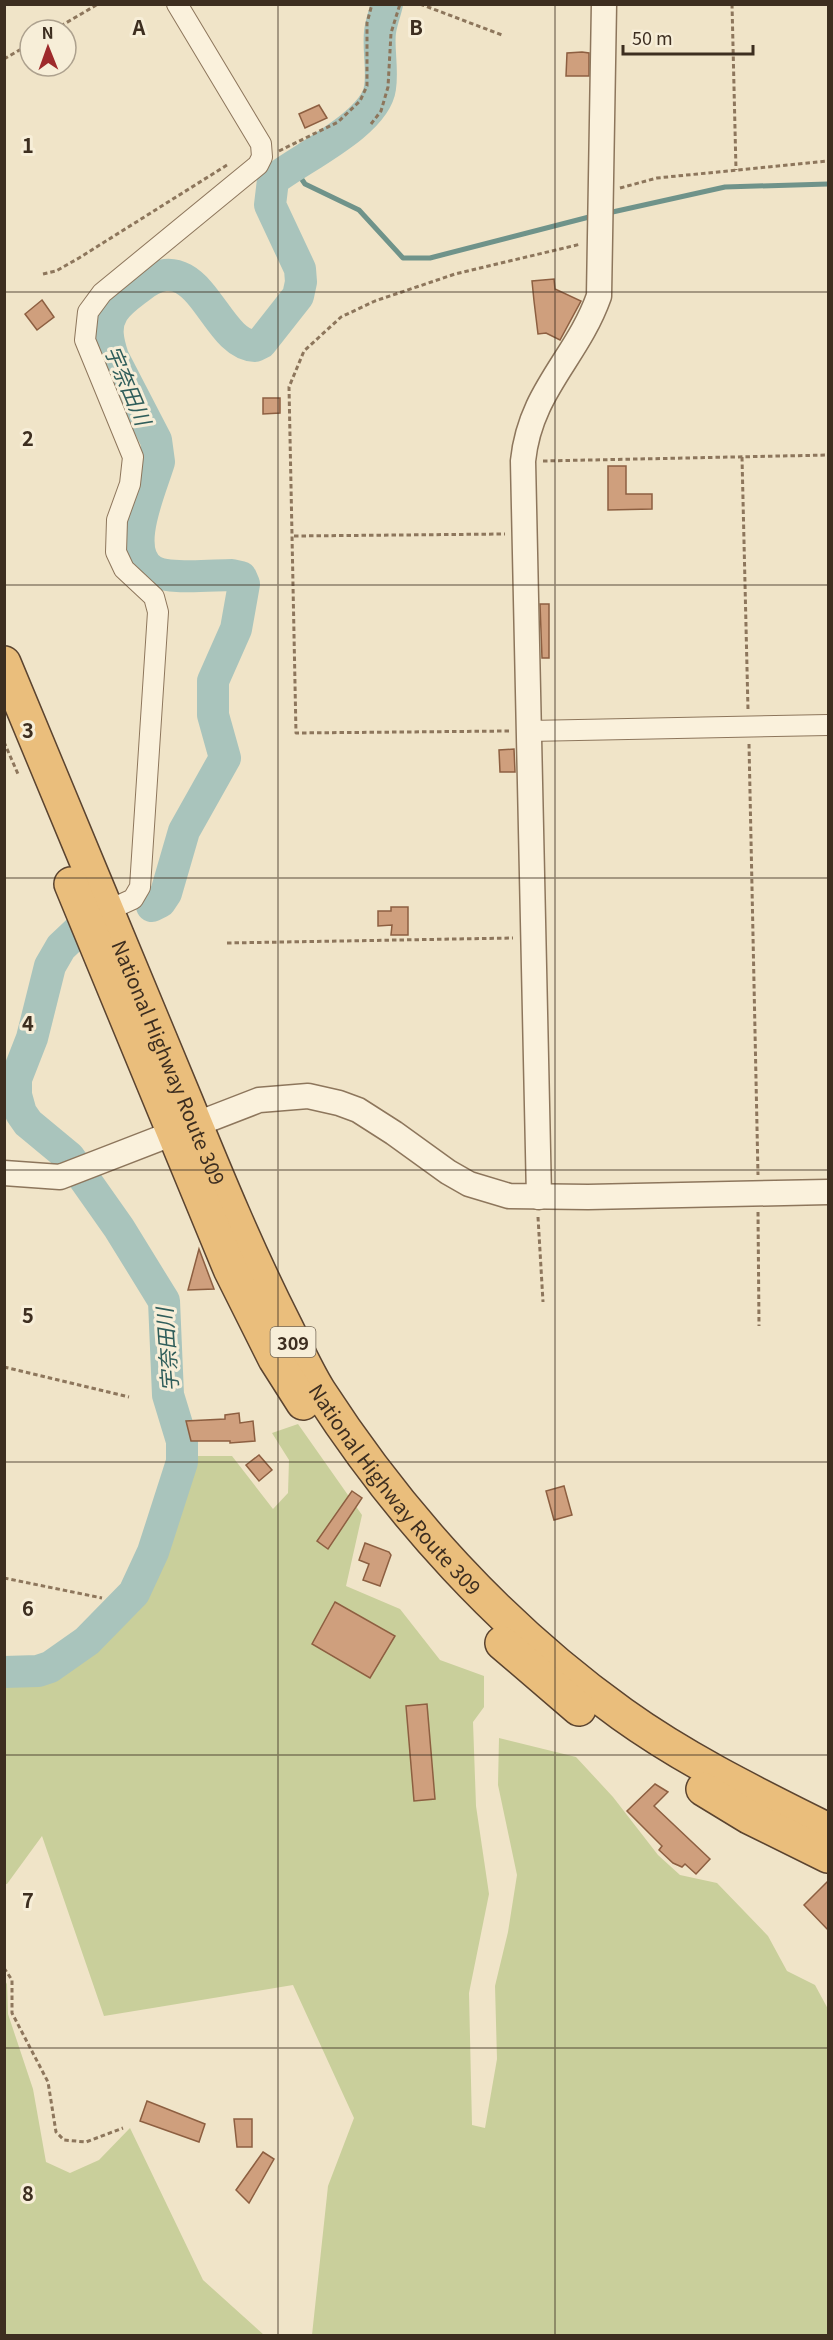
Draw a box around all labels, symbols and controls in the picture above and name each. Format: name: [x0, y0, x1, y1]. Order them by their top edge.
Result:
text: A: [132, 12, 146, 41]
text: B: [409, 12, 423, 41]
north arrow: [18, 18, 78, 78]
scale bar: [623, 18, 754, 56]
text: N: [42, 20, 54, 44]
text: 50 m: [632, 24, 673, 50]
text: 1: [22, 130, 34, 159]
water label: 宇奈田川: [99, 340, 160, 431]
text: 2: [22, 423, 34, 452]
text: 3: [22, 715, 34, 744]
street label: National Highway Route 309: [106, 935, 233, 1189]
text: 4: [22, 1008, 34, 1037]
text: 5: [22, 1300, 34, 1329]
water label: 宇奈田川: [148, 1305, 184, 1393]
road number: 309: [270, 1327, 316, 1357]
street label: National Highway Route 309: [303, 1377, 489, 1601]
text: 6: [22, 1593, 34, 1622]
text: 7: [22, 1885, 34, 1914]
text: 8: [22, 2178, 34, 2207]

